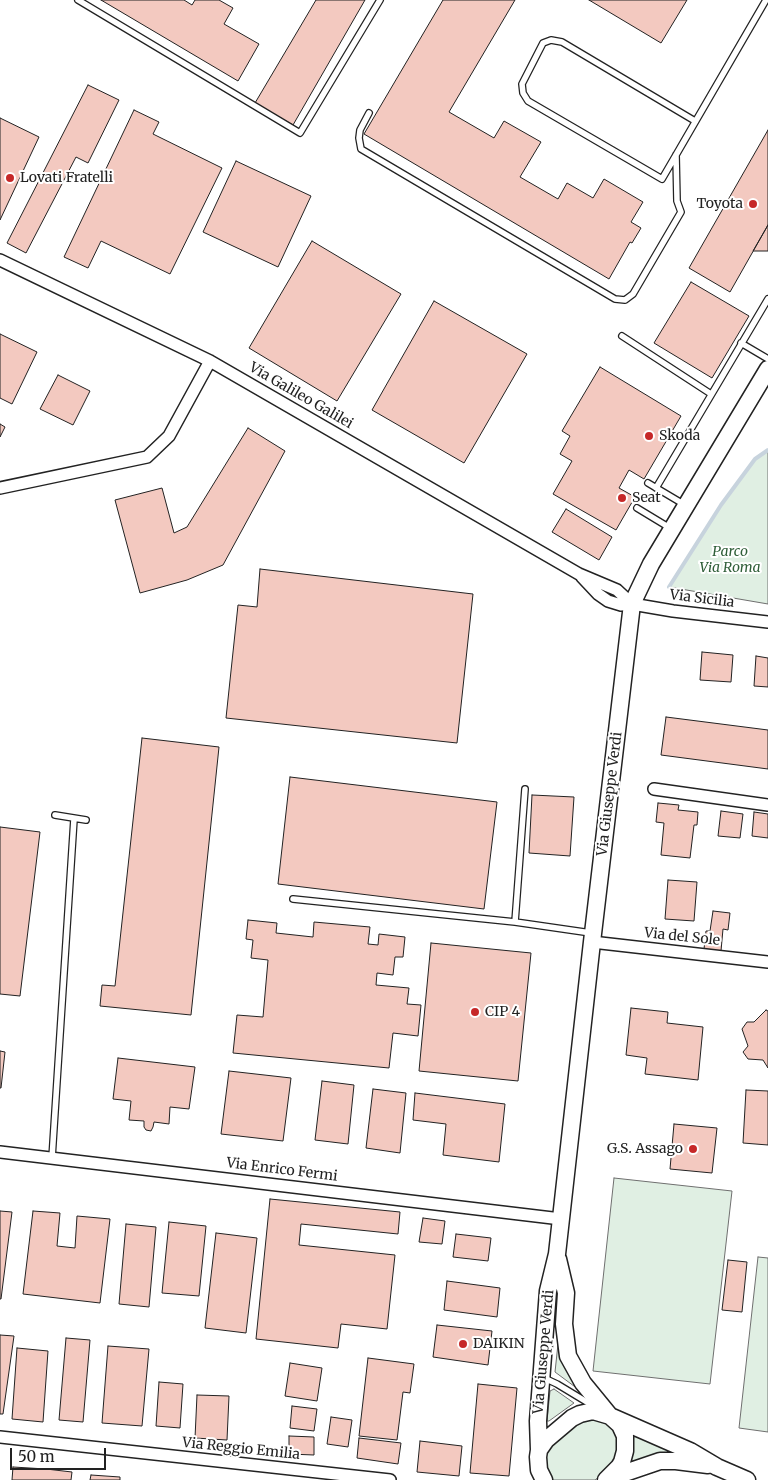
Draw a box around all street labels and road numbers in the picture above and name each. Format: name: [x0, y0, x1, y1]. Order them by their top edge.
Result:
street label: Via Galileo Galilei: [246, 359, 356, 433]
street label: Via Sicilia: [669, 587, 735, 611]
street label: Via Giuseppe Verdi: [594, 731, 626, 857]
street label: Via del Sole: [643, 925, 721, 949]
street label: Via Enrico Fermi: [225, 1155, 339, 1185]
street label: Via Giuseppe Verdi: [530, 1289, 558, 1415]
street label: Via Reggio Emilia: [181, 1434, 301, 1464]

